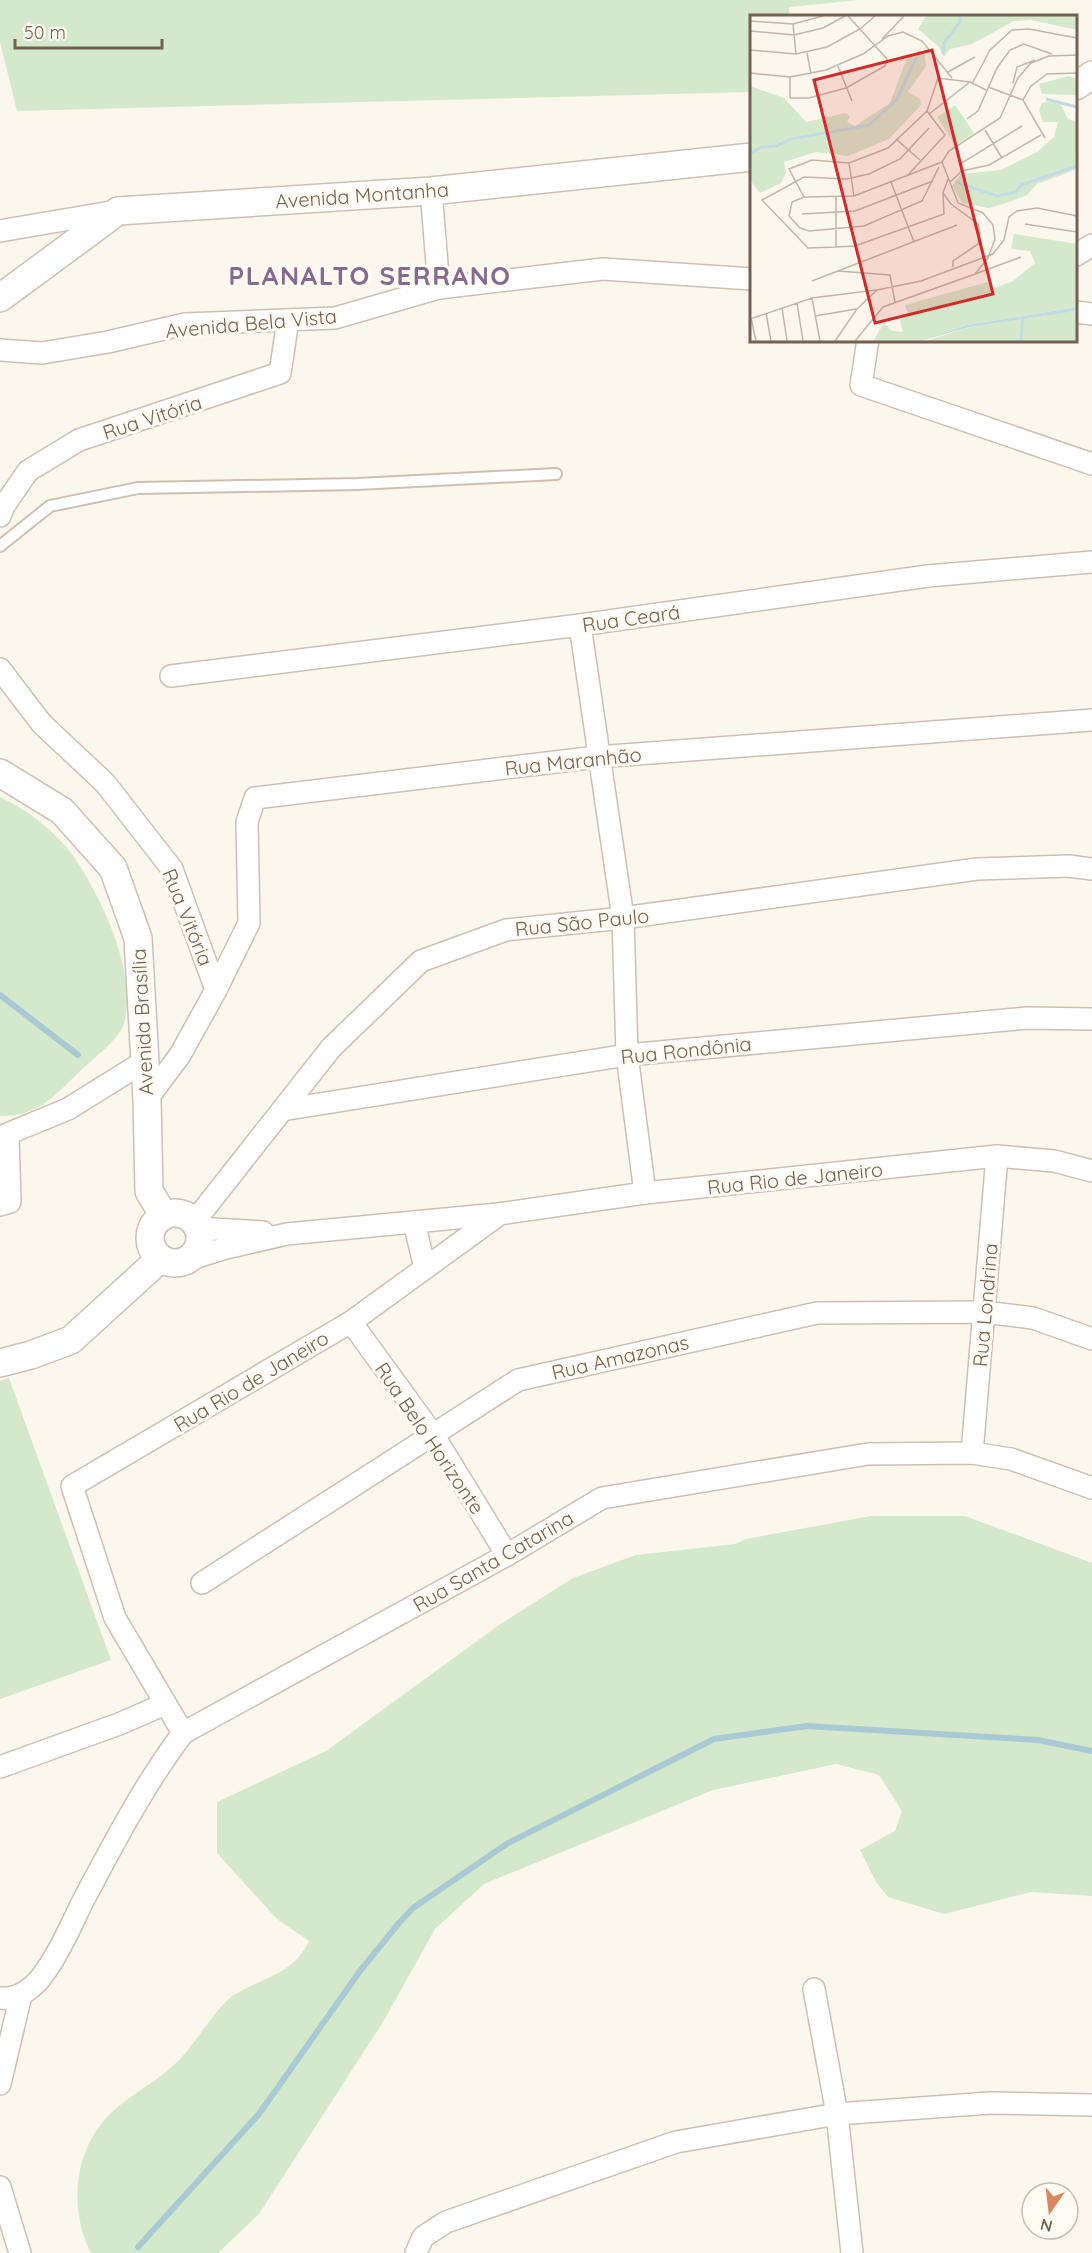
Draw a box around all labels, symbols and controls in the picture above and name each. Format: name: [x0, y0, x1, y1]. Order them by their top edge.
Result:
scale bar: [15, 12, 162, 50]
inset map: [750, 15, 1077, 342]
text: 50 m: [24, 21, 66, 44]
street label: Avenida Montanha: [274, 176, 450, 214]
district label: PLANALTO SERRANO: [229, 259, 512, 292]
street label: Avenida Bela Vista: [164, 303, 338, 343]
street label: Rua Vitória: [99, 389, 205, 445]
street label: Rua Ceará: [581, 599, 681, 637]
street label: Rua Maranhão: [503, 741, 643, 781]
street label: Rua Vitória: [157, 865, 219, 969]
street label: Rua São Paulo: [514, 903, 650, 941]
street label: Avenida Brasília: [126, 948, 158, 1096]
street label: Rua Rondônia: [619, 1031, 753, 1069]
street label: Rua Rio de Janeiro: [706, 1156, 884, 1200]
street label: Rua Londrina: [967, 1242, 1003, 1368]
street label: Rua Rio de Janeiro: [169, 1325, 333, 1437]
street label: Rua Amazonas: [549, 1329, 691, 1385]
street label: Rua Belo Horizonte: [370, 1357, 490, 1519]
street label: Rua Santa Catarina: [408, 1505, 578, 1617]
north arrow: [1020, 2181, 1080, 2241]
text: N: [1038, 2214, 1054, 2237]

